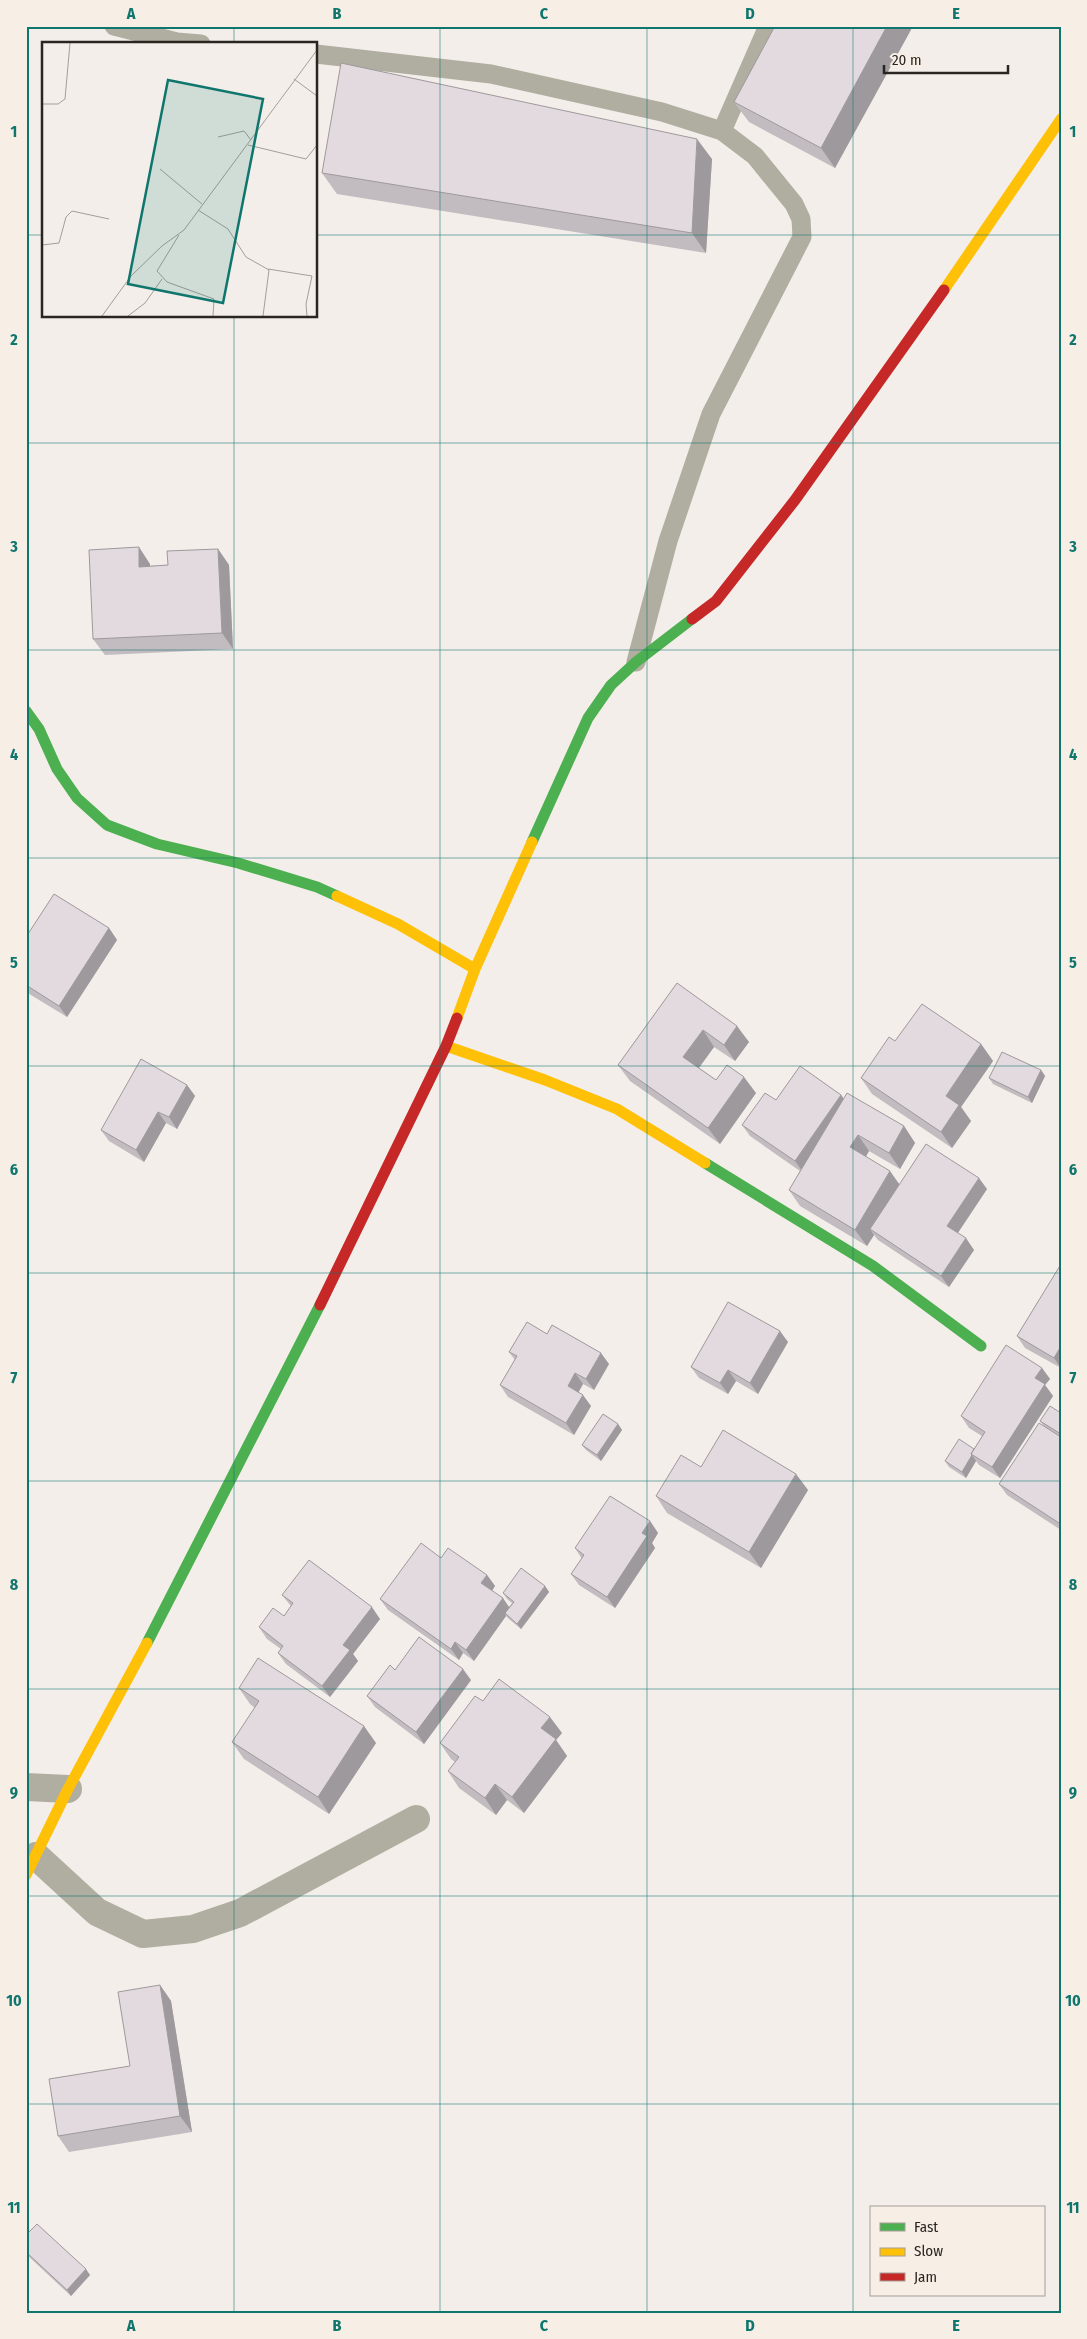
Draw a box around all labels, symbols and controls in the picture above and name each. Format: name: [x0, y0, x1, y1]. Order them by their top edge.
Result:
text: A: [126, 4, 136, 23]
text: B: [333, 4, 342, 23]
text: C: [540, 4, 549, 23]
text: D: [745, 4, 755, 23]
text: E: [952, 4, 960, 23]
inset map: [42, 42, 318, 318]
scale bar: [884, 42, 1008, 74]
text: 20 m: [892, 51, 922, 69]
text: 1: [11, 122, 17, 141]
text: 1: [1070, 122, 1076, 141]
text: 2: [9, 330, 18, 349]
text: 2: [1068, 330, 1077, 349]
text: 3: [9, 537, 18, 556]
text: 3: [1068, 537, 1077, 556]
text: 4: [10, 745, 18, 764]
text: 4: [1069, 745, 1077, 764]
text: 5: [10, 953, 18, 972]
text: 5: [1069, 953, 1077, 972]
text: 6: [10, 1160, 18, 1179]
text: 6: [1069, 1160, 1077, 1179]
text: 7: [11, 1368, 18, 1387]
text: 7: [1070, 1368, 1077, 1387]
text: 8: [10, 1575, 19, 1594]
text: 8: [1069, 1575, 1078, 1594]
text: 9: [10, 1783, 18, 1802]
text: 9: [1069, 1783, 1077, 1802]
text: 10: [6, 1991, 22, 2010]
text: 10: [1065, 1991, 1081, 2010]
text: 11: [7, 2198, 21, 2217]
text: 11: [1066, 2198, 1080, 2217]
legend: [870, 2206, 1044, 2296]
text: Fast: [914, 2218, 938, 2236]
text: Slow: [914, 2242, 943, 2260]
text: Jam: [914, 2268, 937, 2286]
text: A: [126, 2316, 136, 2335]
text: B: [333, 2316, 342, 2335]
text: C: [540, 2316, 549, 2335]
text: D: [745, 2316, 755, 2335]
text: E: [952, 2316, 960, 2335]

